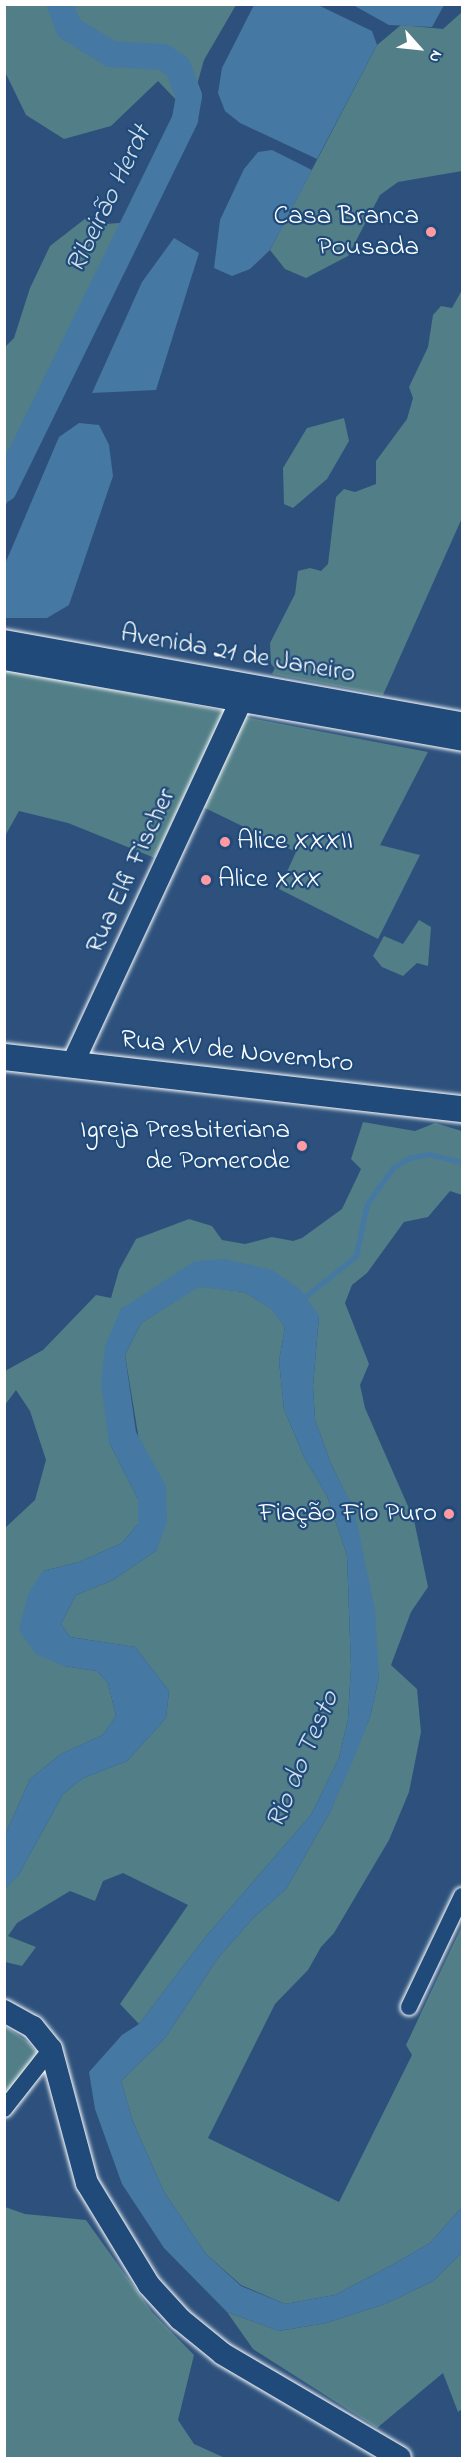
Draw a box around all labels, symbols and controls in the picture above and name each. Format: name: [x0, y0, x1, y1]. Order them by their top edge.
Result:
north arrow: [389, 18, 449, 78]
text: N: [422, 46, 448, 66]
water label: Ribeirão Herdt: [60, 121, 160, 279]
place label: Casa Branca Pousada: [274, 200, 419, 263]
marker: Casa Branca Pousada: [424, 225, 438, 239]
street label: Avenida 21 de Janeiro: [118, 617, 358, 691]
street label: Rua Elfi Fischer: [79, 783, 183, 959]
place label: Alice XXXII: [237, 826, 353, 858]
marker: Alice XXXII: [218, 835, 232, 849]
place label: Alice XXX: [218, 864, 322, 896]
marker: Alice XXX: [199, 873, 213, 887]
street label: Rua XV de Novembro: [119, 1024, 355, 1080]
place label: Igreja Presbiteriana de Pomerode: [80, 1114, 290, 1177]
marker: Igreja Presbiteriana de Pomerode: [295, 1139, 309, 1153]
place label: Fiação Fio Puro: [259, 1498, 437, 1530]
marker: Fiação Fio Puro: [442, 1507, 456, 1521]
water label: Rio do Testo: [260, 1686, 348, 1834]

